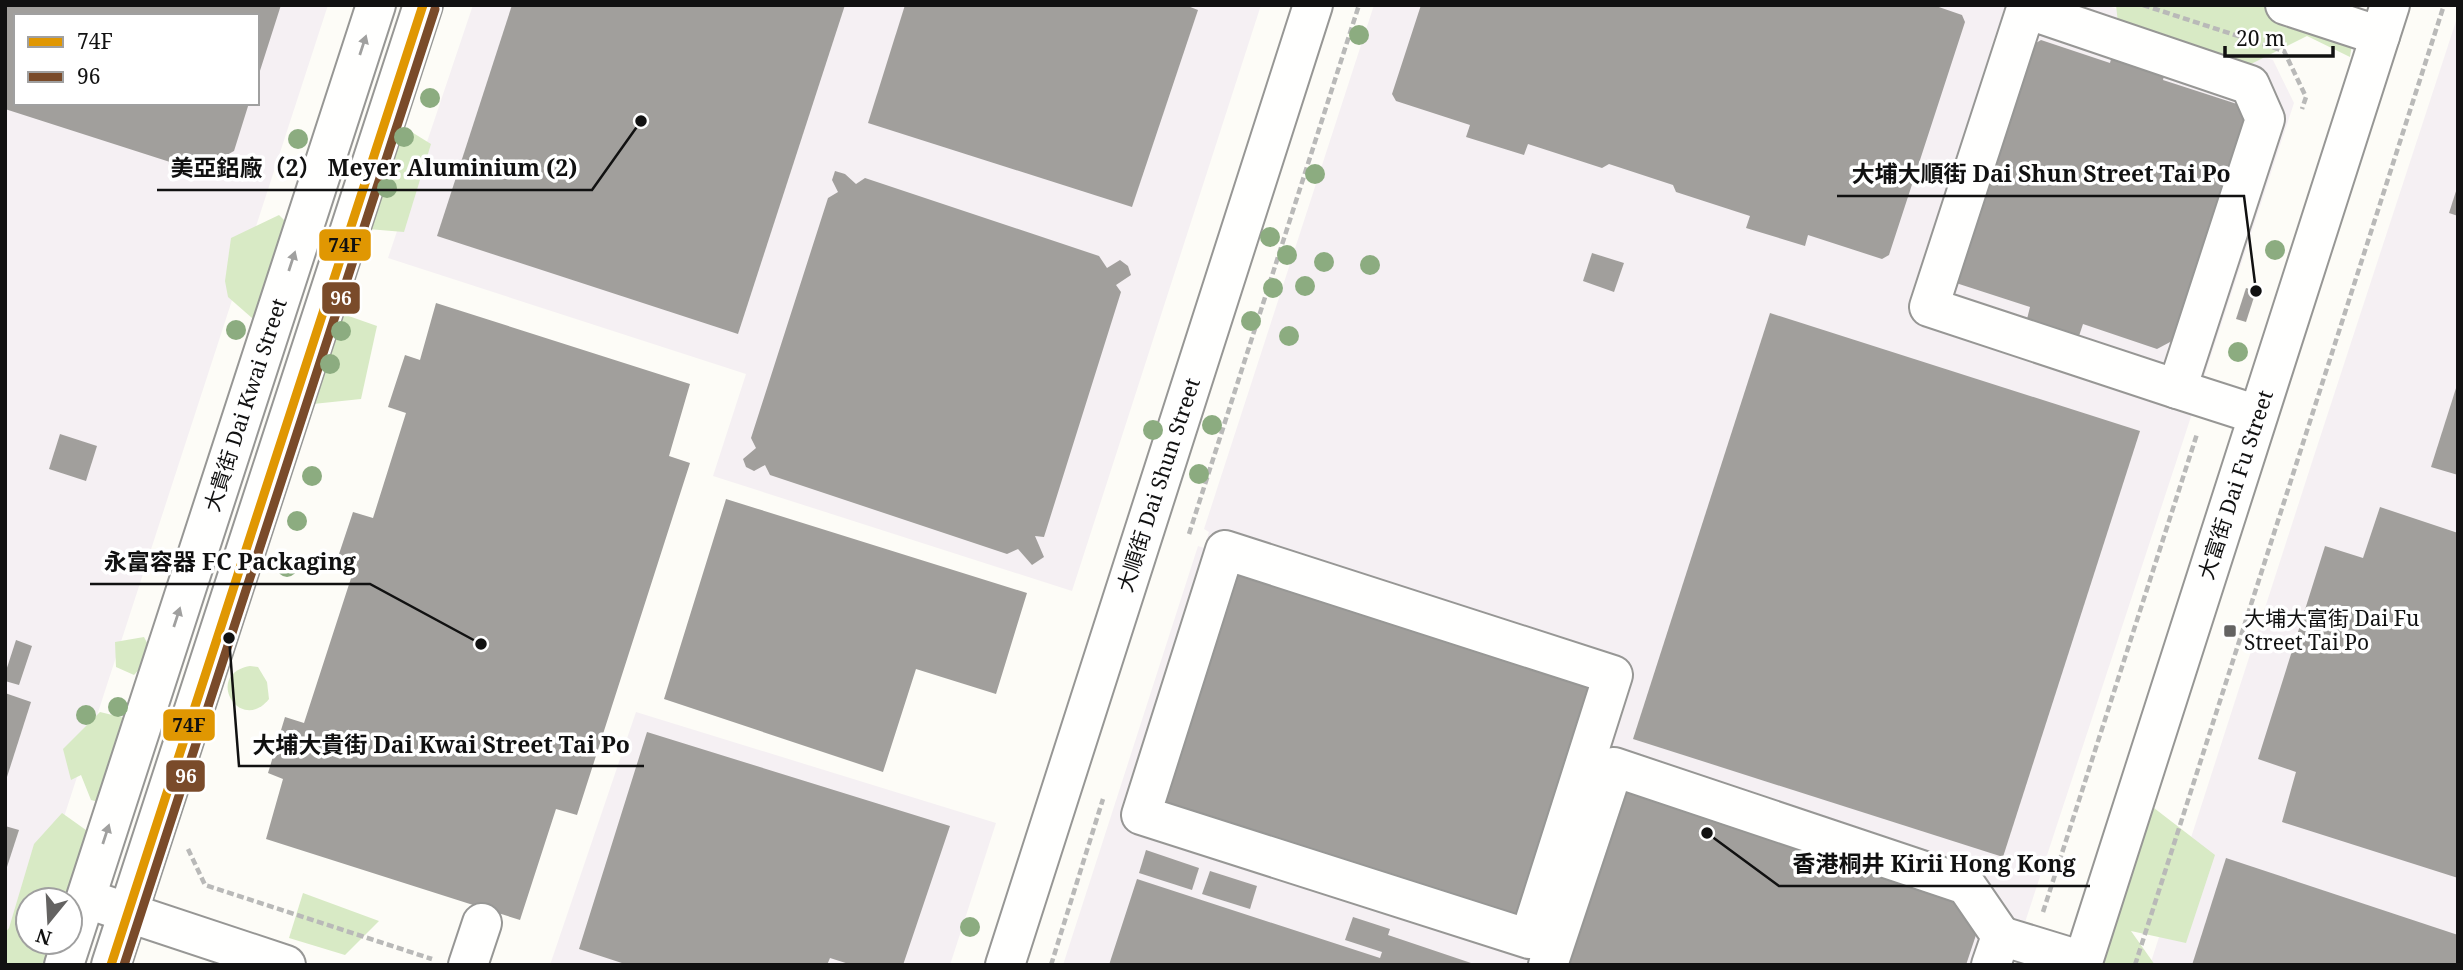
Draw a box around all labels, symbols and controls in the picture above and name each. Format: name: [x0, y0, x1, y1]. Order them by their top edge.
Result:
legend: [14, 14, 259, 105]
scale bar: [2225, 14, 2334, 58]
text: 20 m: [2236, 24, 2285, 52]
text: 74F: [77, 27, 113, 55]
one-way arrow: [358, 34, 369, 55]
text: 96: [77, 62, 100, 90]
callout: 美亞鋁廠（2） Meyer Aluminium (2): [157, 146, 592, 190]
text: 美亞鋁廠（2） Meyer Aluminium (2): [171, 151, 577, 183]
callout: 大埔大順街 Dai Shun Street Tai Po: [1837, 152, 2244, 196]
text: 大埔大順街 Dai Shun Street Tai Po: [1851, 157, 2231, 189]
line badge: 74F: [318, 228, 372, 262]
text: 74F: [328, 232, 362, 258]
one-way arrow: [288, 251, 298, 272]
line badge: 96: [321, 281, 361, 315]
text: 96: [330, 285, 352, 311]
street label: 大貴街 Dai Kwai Street: [197, 295, 293, 515]
street label: 大順街 Dai Shun Street: [1110, 374, 1206, 595]
street label: 大富街 Dai Fu Street: [2191, 386, 2279, 583]
callout: 永富容器 FC Packaging: [90, 540, 370, 584]
text: 永富容器 FC Packaging: [104, 545, 356, 577]
place label: 大埔大富街 Dai Fu Street Tai Po: [2244, 604, 2419, 656]
one-way arrow: [172, 607, 183, 628]
marker: 大埔大富街 Dai Fu Street Tai Po: [2222, 623, 2238, 639]
line badge: 74F: [162, 708, 216, 742]
text: 74F: [172, 712, 206, 738]
callout: 大埔大貴街 Dai Kwai Street Tai Po: [239, 722, 644, 766]
text: 大埔大貴街 Dai Kwai Street Tai Po: [252, 728, 630, 760]
line badge: 96: [165, 759, 206, 793]
text: 96: [175, 763, 197, 789]
one-way arrow: [102, 823, 112, 844]
callout: 香港桐井 Kirii Hong Kong: [1779, 842, 2090, 886]
text: 香港桐井 Kirii Hong Kong: [1792, 847, 2076, 879]
north arrow: [14, 886, 84, 956]
text: N: [33, 922, 55, 952]

